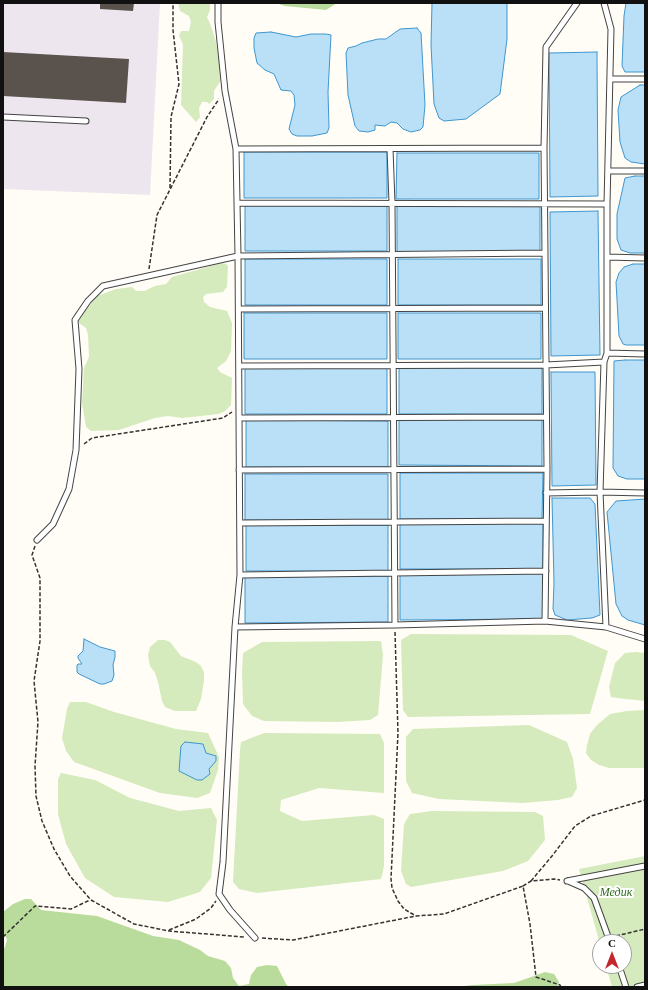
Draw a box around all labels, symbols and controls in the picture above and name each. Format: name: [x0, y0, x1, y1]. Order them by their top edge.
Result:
park label: Медик: [600, 886, 632, 900]
north arrow: [592, 934, 632, 974]
text: С: [608, 937, 616, 949]

